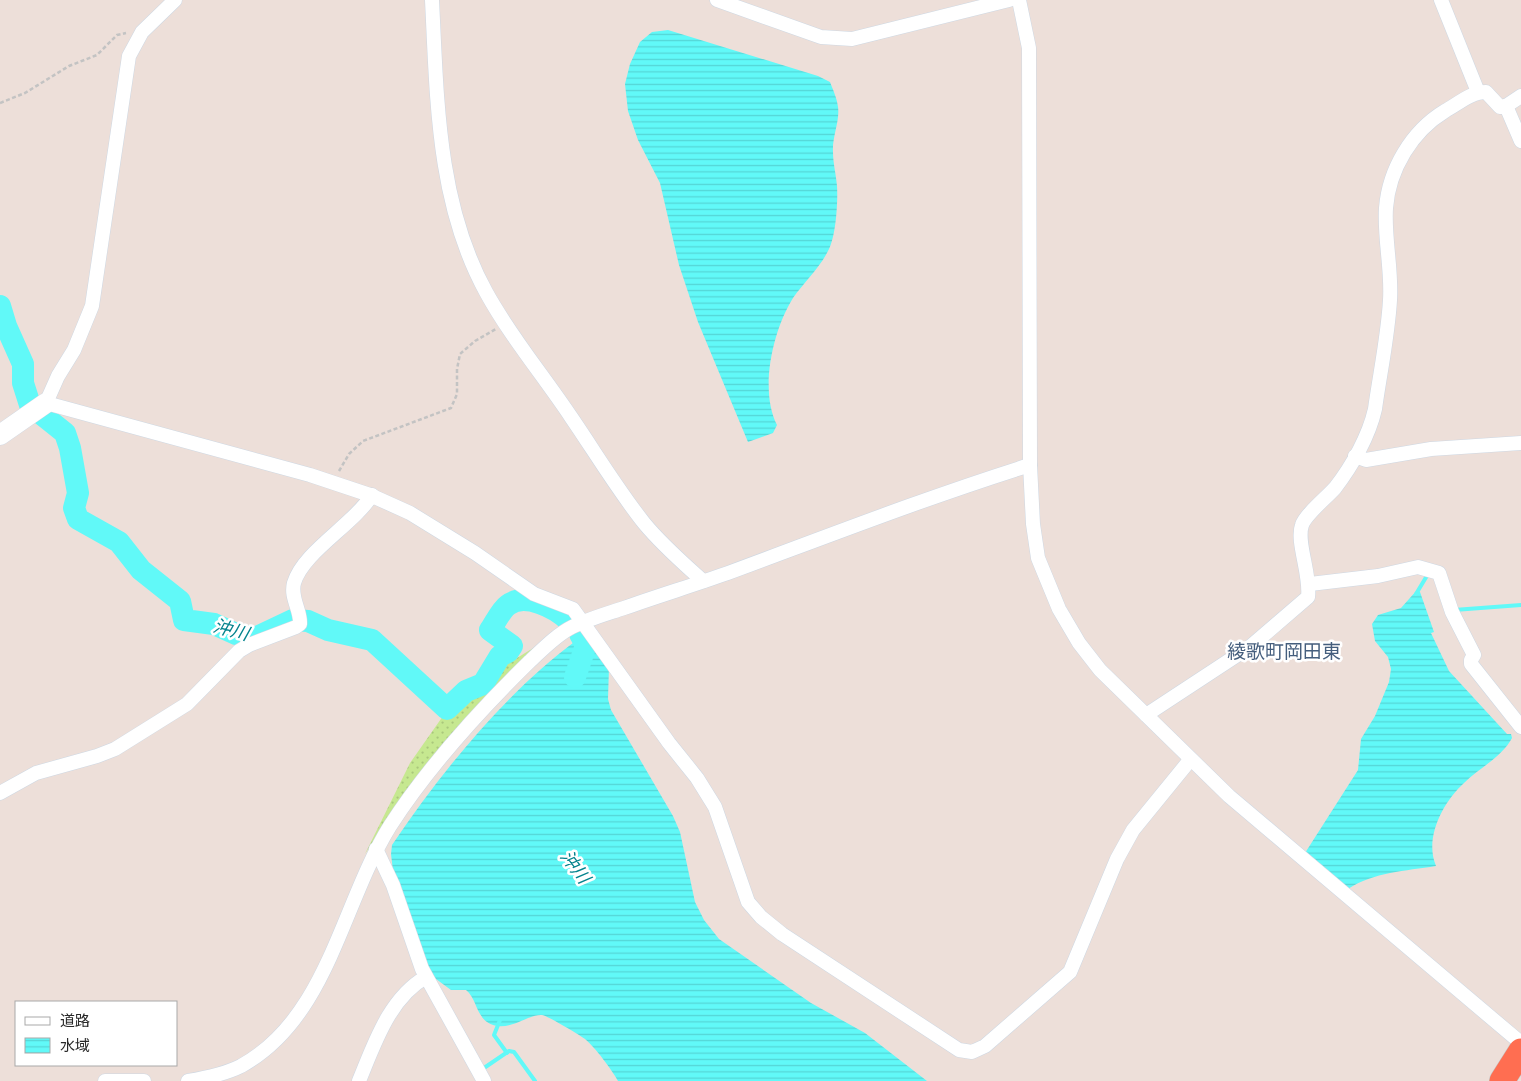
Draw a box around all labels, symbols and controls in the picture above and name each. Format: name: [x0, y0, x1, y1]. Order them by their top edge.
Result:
water label: 沖川: [211, 615, 253, 646]
district label: 綾歌町岡田東: [1227, 640, 1341, 663]
water label: 沖川: [555, 846, 596, 890]
legend: [15, 1001, 178, 1066]
text: 道路: [60, 1012, 90, 1030]
text: 水域: [60, 1037, 90, 1055]

